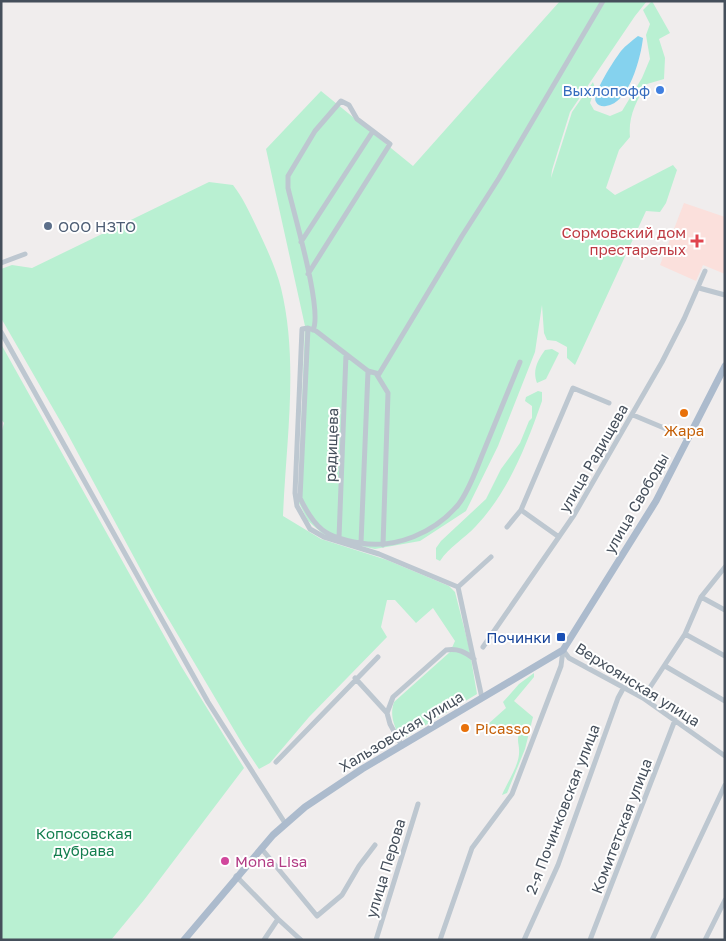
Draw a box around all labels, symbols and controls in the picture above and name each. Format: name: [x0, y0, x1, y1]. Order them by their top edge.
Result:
place label: Выхлопофф: [562, 81, 650, 99]
marker: Выхлопофф: [654, 84, 666, 96]
place label: ООО НЗТО: [58, 217, 136, 235]
marker: ООО НЗТО: [42, 220, 54, 232]
place label: Сормовский дом престарелых: [562, 223, 686, 258]
marker: Сормовский дом престарелых: [690, 234, 704, 248]
street label: улица Радищева: [555, 400, 631, 516]
marker: Жара: [678, 407, 690, 419]
street label: радищева: [321, 408, 341, 482]
place label: Жара: [664, 421, 704, 439]
street label: улица Свободы: [600, 449, 672, 557]
place label: Починки: [486, 628, 551, 646]
marker: Починки: [555, 631, 567, 643]
street label: Верхоянская улица: [572, 638, 704, 730]
street label: Хальзовская улица: [336, 687, 466, 775]
place label: Picasso: [475, 719, 530, 737]
street label: 2-я Починковская улица: [521, 721, 603, 897]
marker: Picasso: [459, 722, 471, 734]
street label: Комитетская улица: [587, 756, 655, 896]
street label: улица Перова: [361, 816, 409, 920]
park label: Копосовская дубрава: [36, 824, 132, 859]
place label: Mona Lisa: [235, 852, 307, 870]
marker: Mona Lisa: [219, 855, 231, 867]

